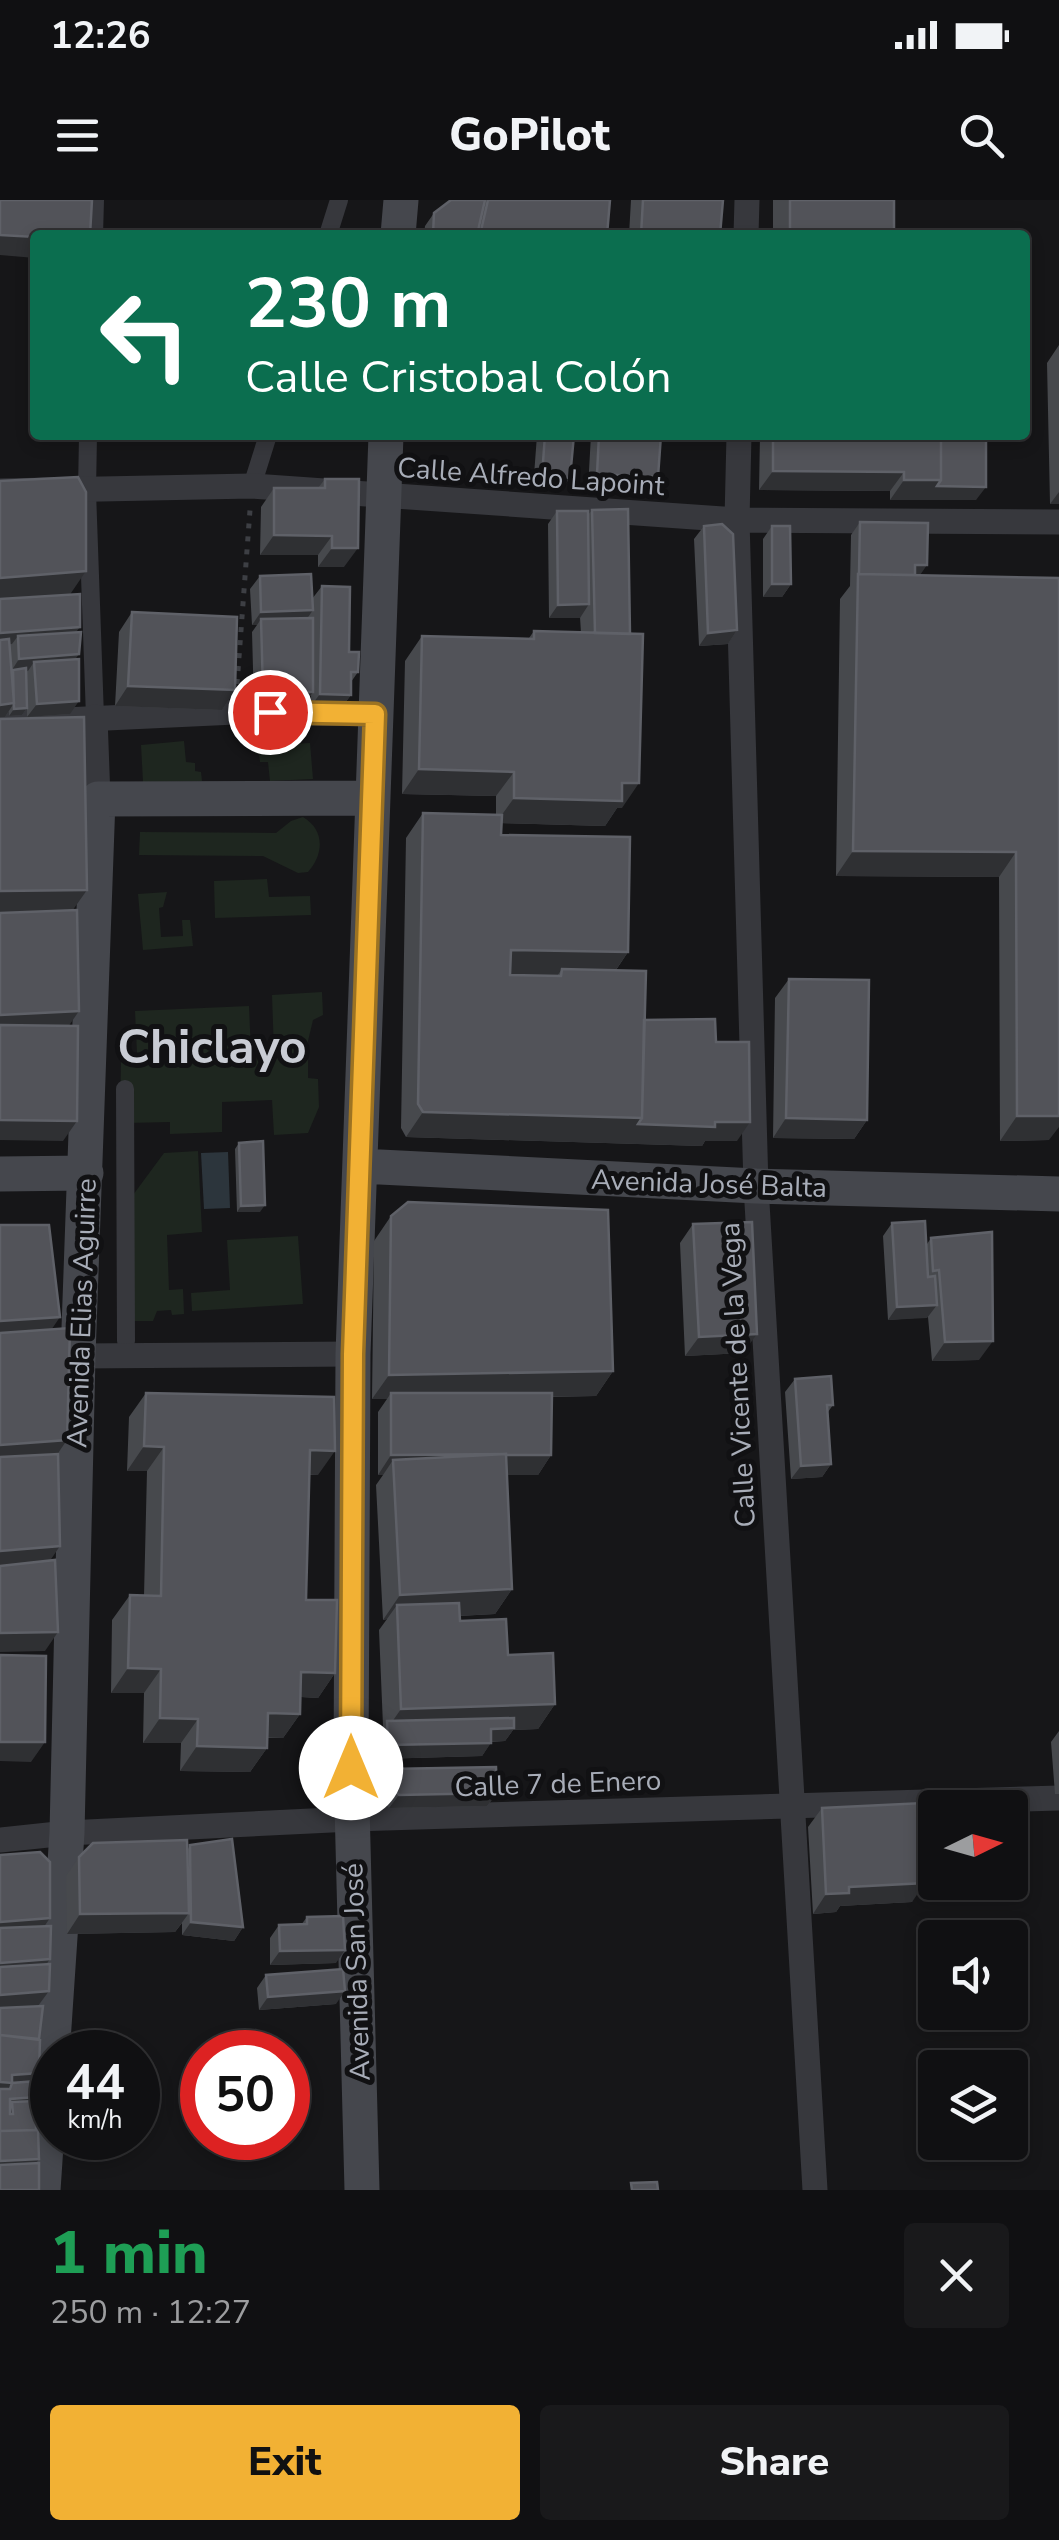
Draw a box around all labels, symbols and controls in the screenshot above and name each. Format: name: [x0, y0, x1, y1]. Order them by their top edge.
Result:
text: 12:26: [50, 10, 151, 61]
text: GoPilot: [449, 105, 610, 166]
icon: menu: [50, 108, 105, 163]
icon: search: [954, 108, 1009, 163]
text: 230 m: [245, 256, 451, 352]
icon: left: [80, 270, 210, 400]
text: Calle Cristobal Colón: [245, 347, 672, 408]
street label: Calle Alfredo Lapoint: [396, 449, 666, 505]
pin: [228, 670, 313, 755]
icon: arrive: [243, 685, 298, 740]
district label: Chiclayo: [117, 1014, 307, 1080]
street label: Avenida José Balta: [590, 1161, 828, 1207]
street label: Avenida Elias Aguirre: [58, 1178, 106, 1449]
street label: Calle Vicente de la Vega: [711, 1222, 765, 1528]
position arrow: [299, 1716, 403, 1820]
street label: Calle 7 de Enero: [454, 1761, 662, 1807]
north arrow: [918, 1790, 1028, 1900]
map controls: [918, 1790, 1028, 2160]
street label: Avenida San José: [334, 1863, 380, 2081]
button: sound: [918, 1920, 1028, 2030]
speed limit sign: 50: [180, 2030, 310, 2160]
text: 44: [65, 2048, 125, 2117]
button: layers: [918, 2050, 1028, 2160]
text: km/h: [67, 2103, 123, 2137]
text: 1 min: [50, 2212, 208, 2294]
button: close: [904, 2223, 1009, 2328]
text: 250 m · 12:27: [50, 2291, 251, 2334]
button: Exit: [50, 2405, 520, 2520]
button: Share: [540, 2405, 1009, 2520]

